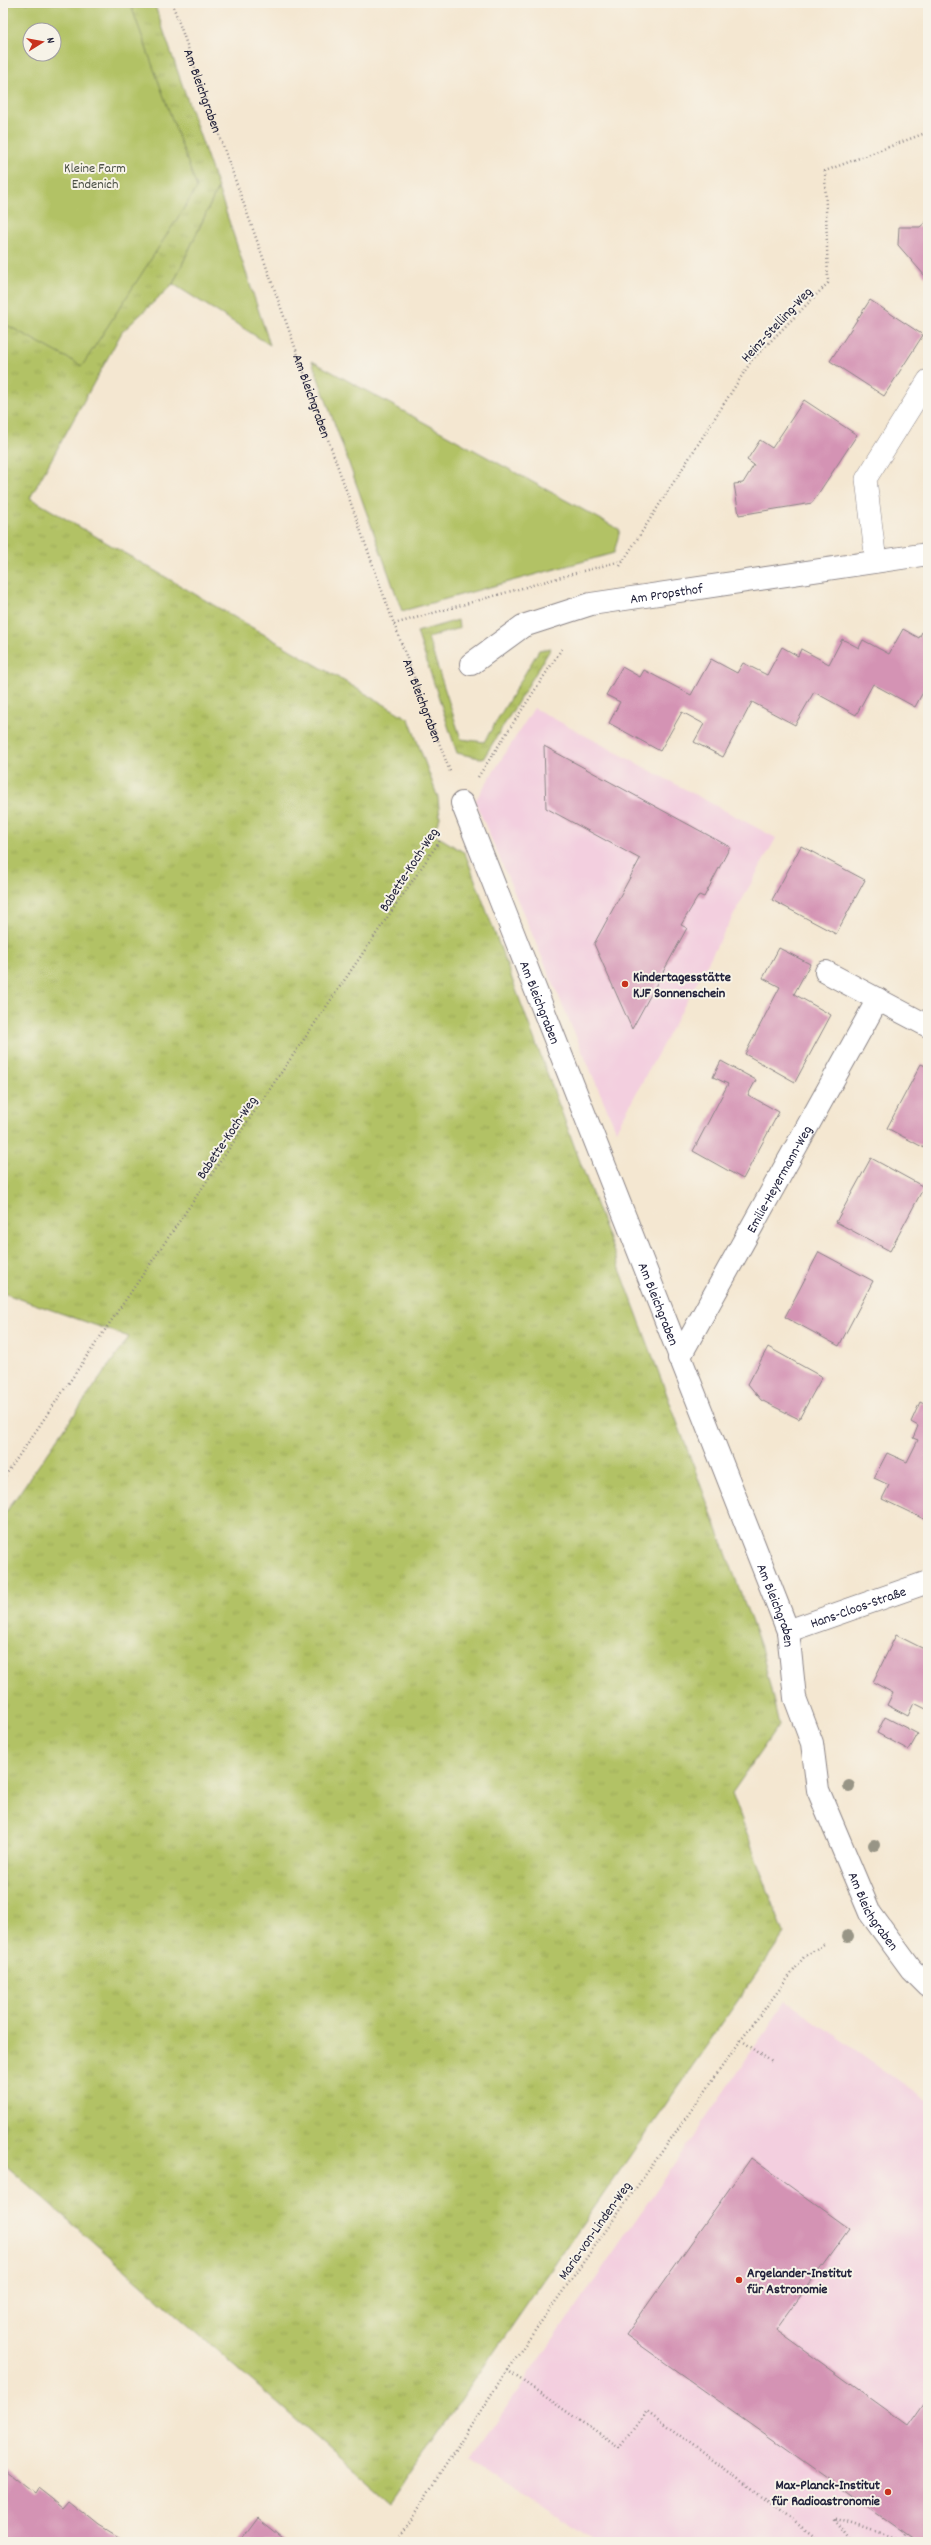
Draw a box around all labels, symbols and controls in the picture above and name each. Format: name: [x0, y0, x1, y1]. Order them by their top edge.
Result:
north arrow: [22, 22, 62, 62]
text: N: [41, 36, 58, 45]
street label: Am Bleichgraben: [177, 46, 226, 136]
park label: Kleine Farm Endenich: [64, 159, 126, 195]
street label: Heinz-Stelling-Weg: [737, 283, 818, 368]
street label: Am Bleichgraben: [286, 352, 335, 441]
street label: Am Propsthof: [629, 579, 705, 610]
street label: Am Bleichgraben: [396, 656, 446, 746]
street label: Babette-Koch-Weg: [375, 824, 444, 916]
street label: Am Bleichgraben: [513, 958, 564, 1047]
place label: Kindertagesstätte KJF Sonnenschein: [633, 968, 731, 1004]
marker: Kindertagesstätte KJF Sonnenschein: [620, 979, 630, 989]
street label: Babette-Koch-Weg: [192, 1092, 263, 1184]
street label: Emilie-Heyermann-Weg: [742, 1122, 818, 1237]
street label: Am Bleichgraben: [632, 1260, 683, 1349]
street label: Am Bleichgraben: [751, 1561, 798, 1648]
street label: Hans-Cloos-Straße: [808, 1582, 909, 1634]
street label: Am Bleichgraben: [842, 1869, 902, 1955]
street label: Maria-von-Linden-Weg: [554, 2178, 637, 2285]
place label: Argelander-Institut für Astronomie: [746, 2264, 853, 2300]
marker: Argelander-Institut für Astronomie: [734, 2275, 744, 2285]
place label: Max-Planck-Institut für Radioastronomie: [771, 2476, 881, 2512]
marker: Max-Planck-Institut für Radioastronomie: [883, 2487, 893, 2497]

